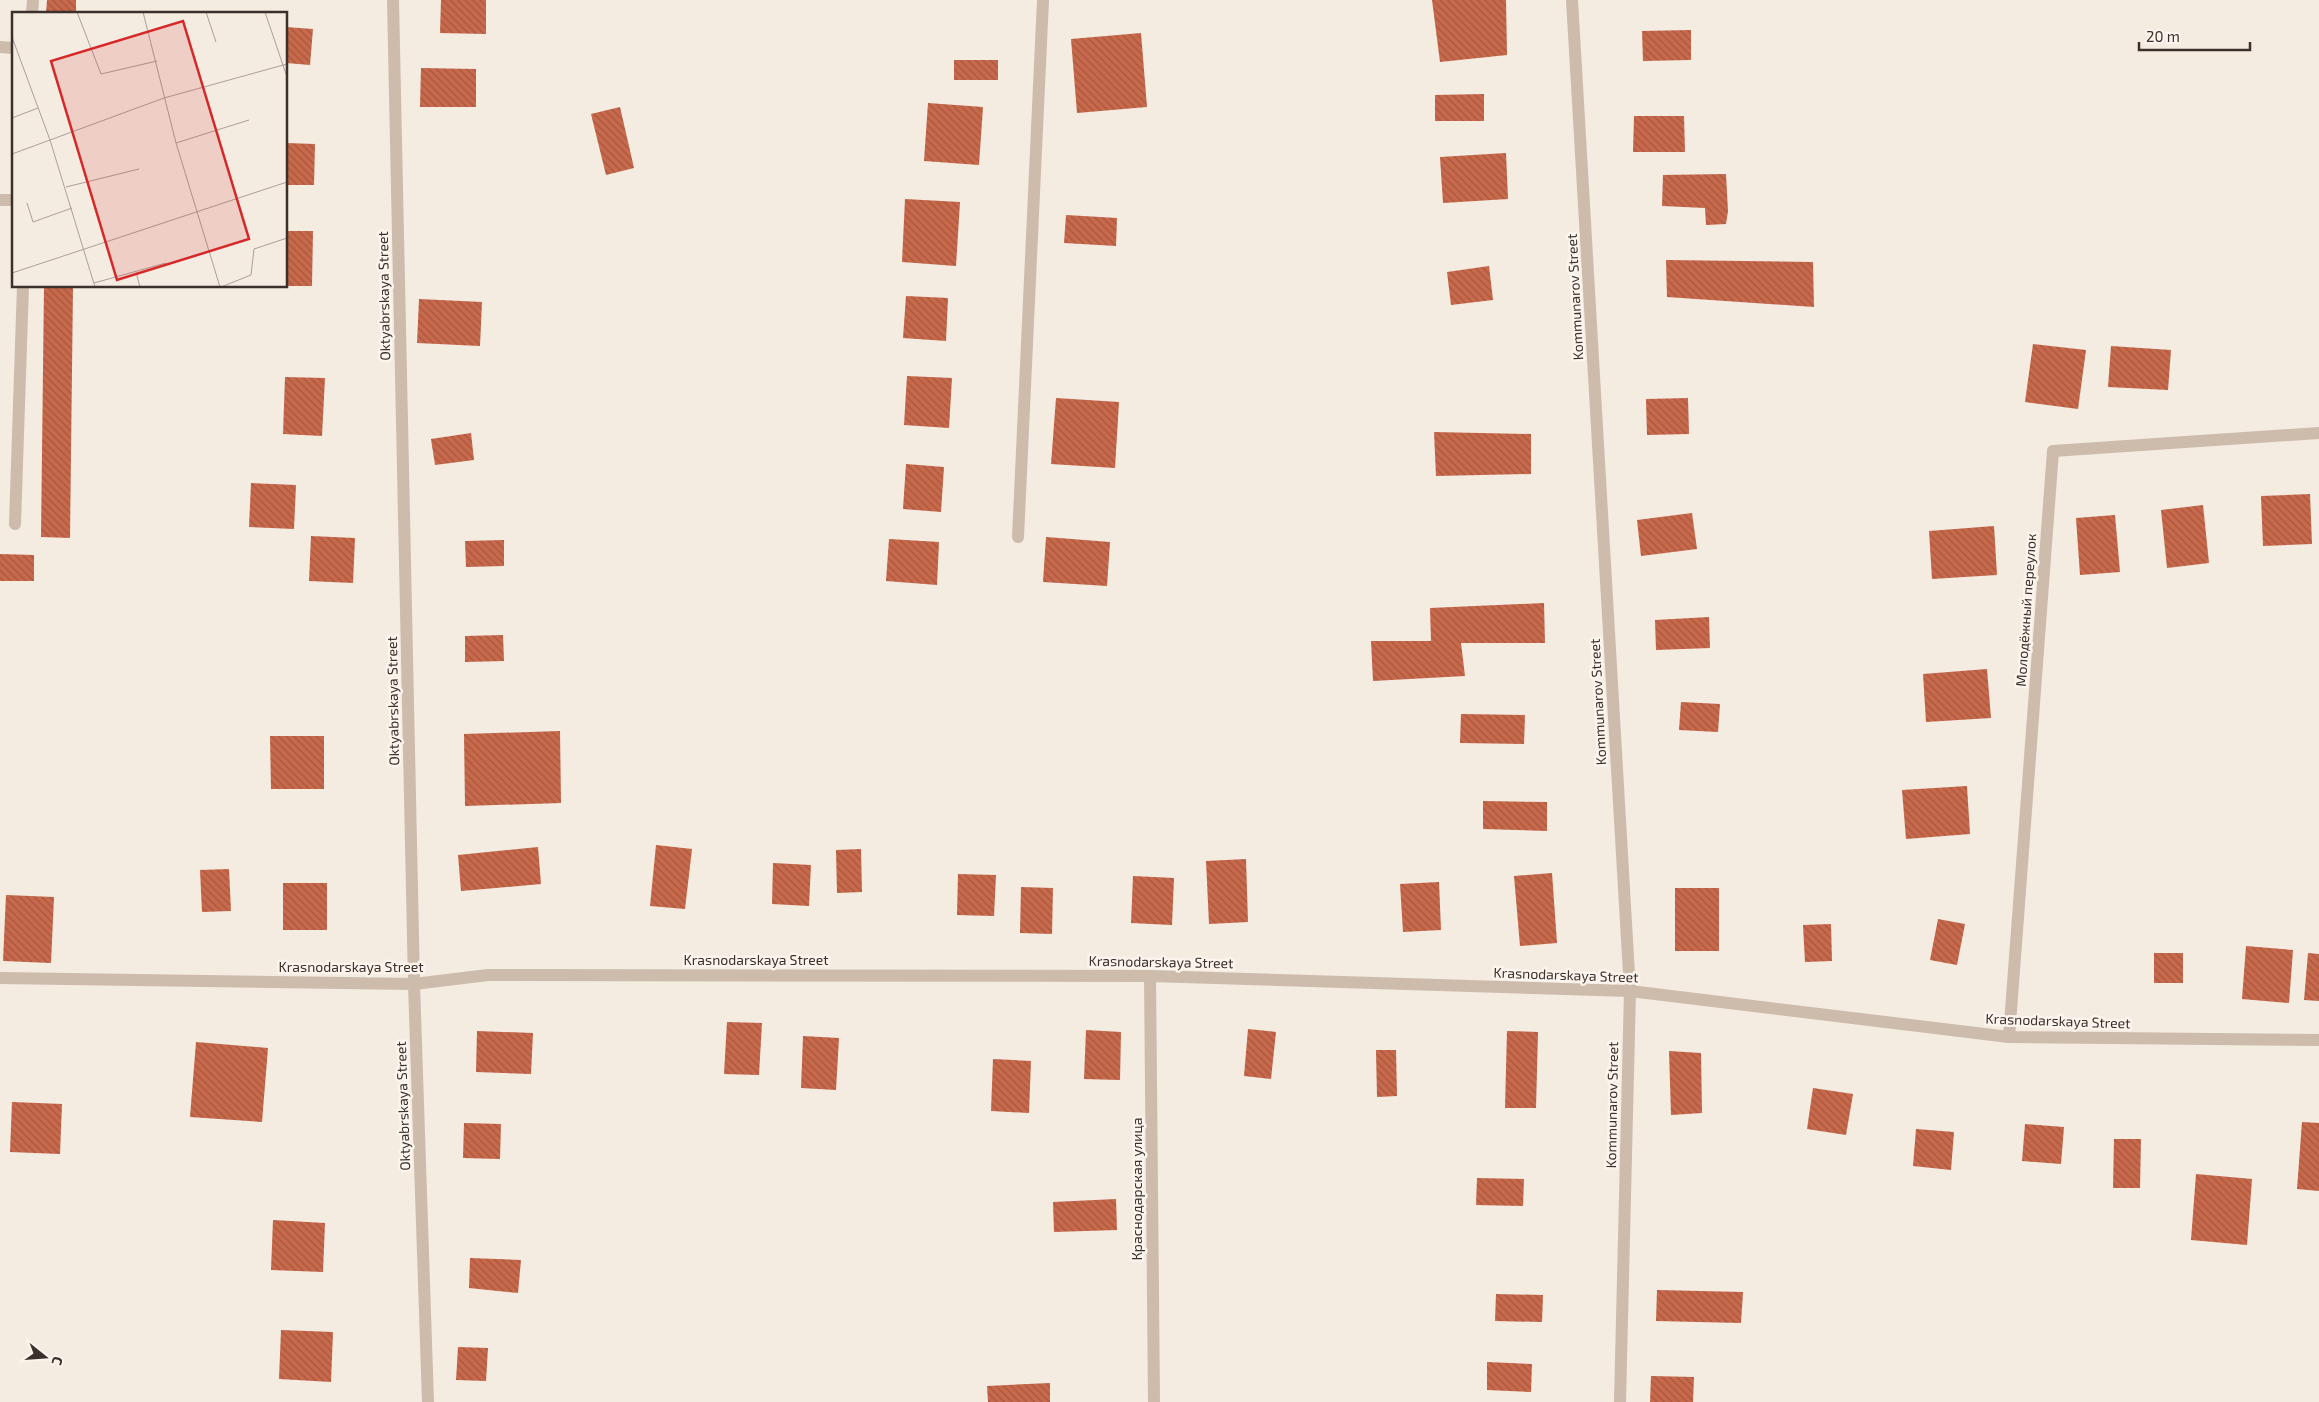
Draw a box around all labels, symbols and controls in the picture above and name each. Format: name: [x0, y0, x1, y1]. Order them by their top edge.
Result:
inset map: [12, 12, 288, 288]
scale bar: [2139, 20, 2250, 52]
text: 20 m: [2146, 27, 2180, 45]
street label: Oktyabrskaya Street: [374, 231, 393, 361]
street label: Kommunarov Street: [1563, 233, 1586, 361]
street label: Молодёжный переулок: [2012, 532, 2039, 687]
street label: Oktyabrskaya Street: [383, 636, 402, 766]
street label: Kommunarov Street: [1586, 638, 1609, 766]
street label: Krasnodarskaya Street: [683, 951, 829, 968]
street label: Krasnodarskaya Street: [1088, 952, 1234, 971]
street label: Krasnodarskaya Street: [278, 958, 424, 975]
street label: Krasnodarskaya Street: [1493, 963, 1639, 986]
street label: Krasnodarskaya Street: [1985, 1009, 2131, 1032]
street label: Oktyabrskaya Street: [392, 1041, 413, 1171]
street label: Kommunarov Street: [1602, 1041, 1621, 1169]
street label: Краснодарская улица: [1128, 1117, 1145, 1261]
north arrow: [20, 1332, 70, 1382]
text: С: [49, 1355, 67, 1367]

